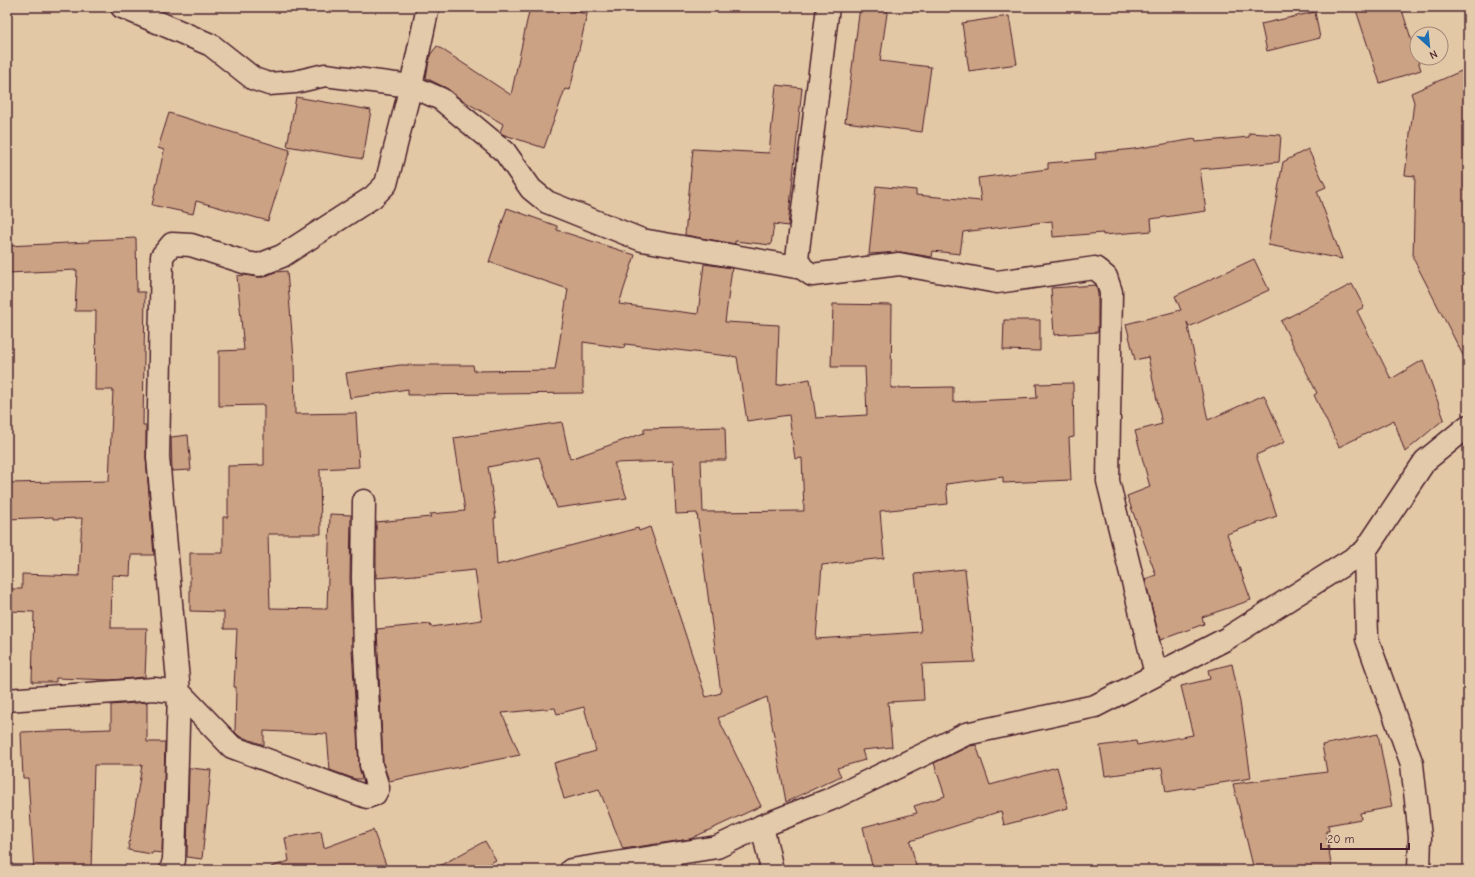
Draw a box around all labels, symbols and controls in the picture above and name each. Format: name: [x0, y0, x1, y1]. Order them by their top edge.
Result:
north arrow: [1409, 26, 1449, 66]
text: N: [1427, 47, 1439, 62]
scale bar: [1321, 825, 1409, 851]
text: 20 m: [1327, 832, 1355, 846]

